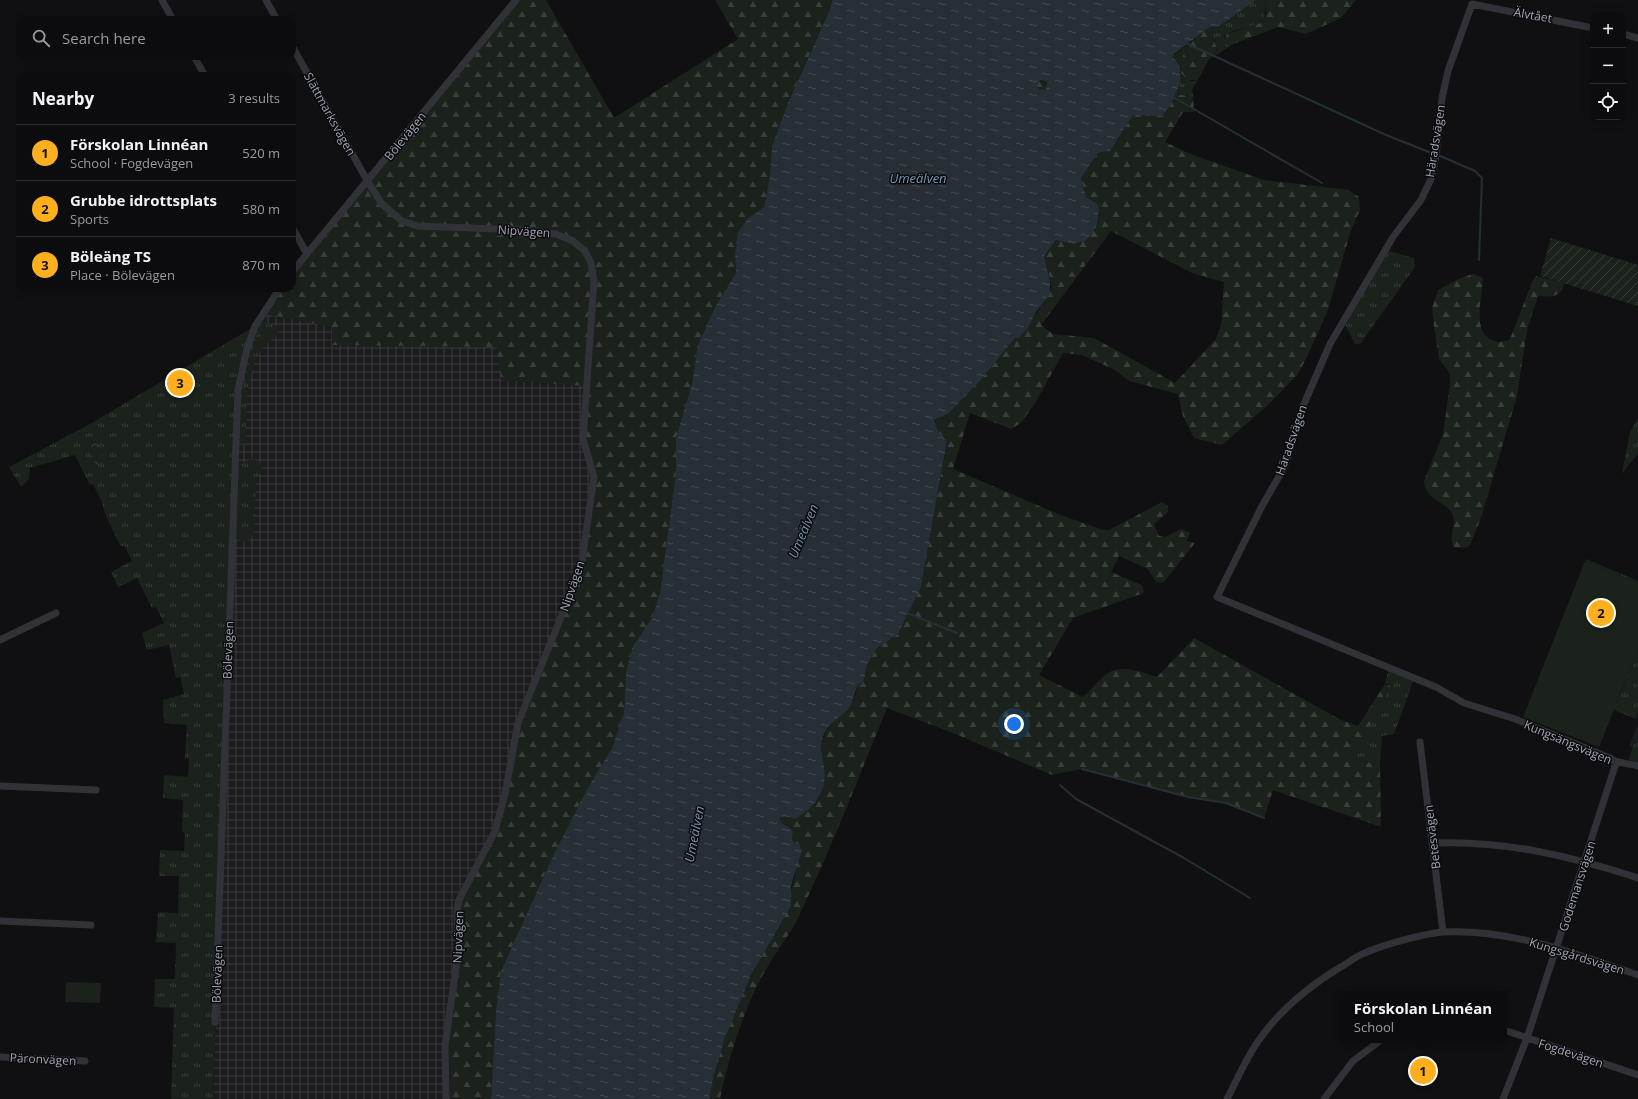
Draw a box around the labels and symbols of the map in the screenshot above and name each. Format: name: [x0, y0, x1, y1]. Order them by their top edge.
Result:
street label: Älvtået: [1513, 3, 1553, 27]
street label: Slättmarksvägen: [300, 69, 360, 159]
street label: Häradsvägen: [1421, 103, 1449, 179]
street label: Bölevägen: [380, 108, 430, 164]
water label: Umeälven: [889, 169, 947, 187]
street label: Nipvägen: [497, 221, 551, 241]
pin: 3: [167, 368, 193, 398]
street label: Häradsvägen: [1271, 403, 1311, 477]
water label: Umeälven: [784, 501, 822, 561]
street label: Nipvägen: [555, 558, 589, 614]
pin: 2: [1588, 598, 1614, 628]
street label: Bölevägen: [218, 621, 238, 679]
your location: [1004, 714, 1024, 734]
street label: Kungsängsvägen: [1521, 716, 1615, 768]
water label: Umeälven: [680, 804, 708, 864]
street label: Betesvägen: [1420, 804, 1444, 870]
street label: Godemansvägen: [1554, 839, 1600, 933]
street label: Nipvägen: [449, 910, 467, 964]
street label: Kungsgårdsvägen: [1527, 933, 1627, 979]
street label: Bölevägen: [207, 945, 227, 1003]
street label: Fogdevägen: [1536, 1035, 1606, 1071]
street label: Päronvägen: [9, 1049, 77, 1069]
pin: 1: [1410, 1056, 1436, 1086]

